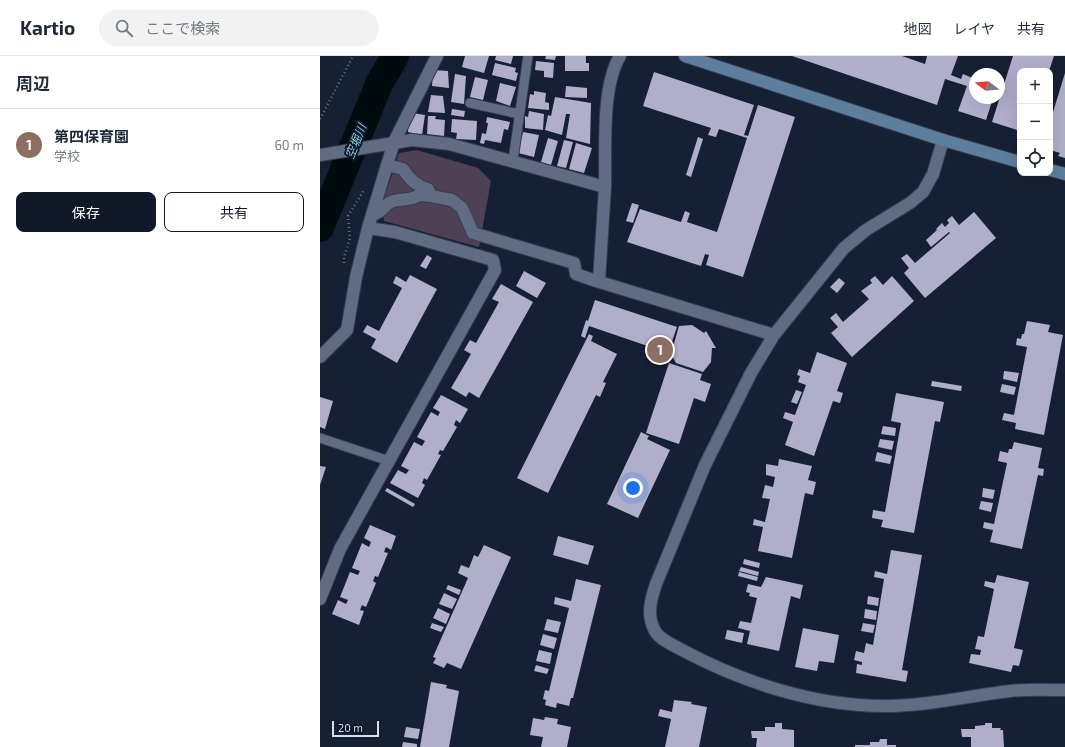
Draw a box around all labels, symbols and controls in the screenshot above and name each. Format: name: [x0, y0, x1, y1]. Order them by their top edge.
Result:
search box: [99, 10, 379, 46]
text: Kartio: [20, 16, 75, 39]
icon: search: [113, 17, 135, 39]
text: ここで検索: [145, 19, 220, 37]
text: 地図: [903, 20, 931, 37]
text: レイヤ: [953, 20, 995, 37]
text: 共有: [1017, 20, 1045, 37]
north arrow: [969, 68, 1005, 104]
map controls: [1017, 68, 1053, 176]
button: +: [1017, 68, 1053, 104]
text: 周辺: [16, 73, 50, 93]
button: −: [1017, 104, 1053, 140]
water label: 空堀川: [342, 120, 369, 160]
text: 第四保育園: [54, 127, 129, 145]
text: 1: [26, 137, 32, 153]
text: 60 m: [274, 137, 304, 153]
button: locate: [1017, 140, 1053, 176]
text: 学校: [54, 148, 80, 164]
button: 保存: [16, 192, 156, 232]
button: 共有: [164, 192, 304, 232]
pin: 1: [647, 335, 673, 365]
your location: [623, 478, 643, 498]
scale bar: [332, 719, 379, 738]
text: 20 m: [338, 721, 363, 734]

